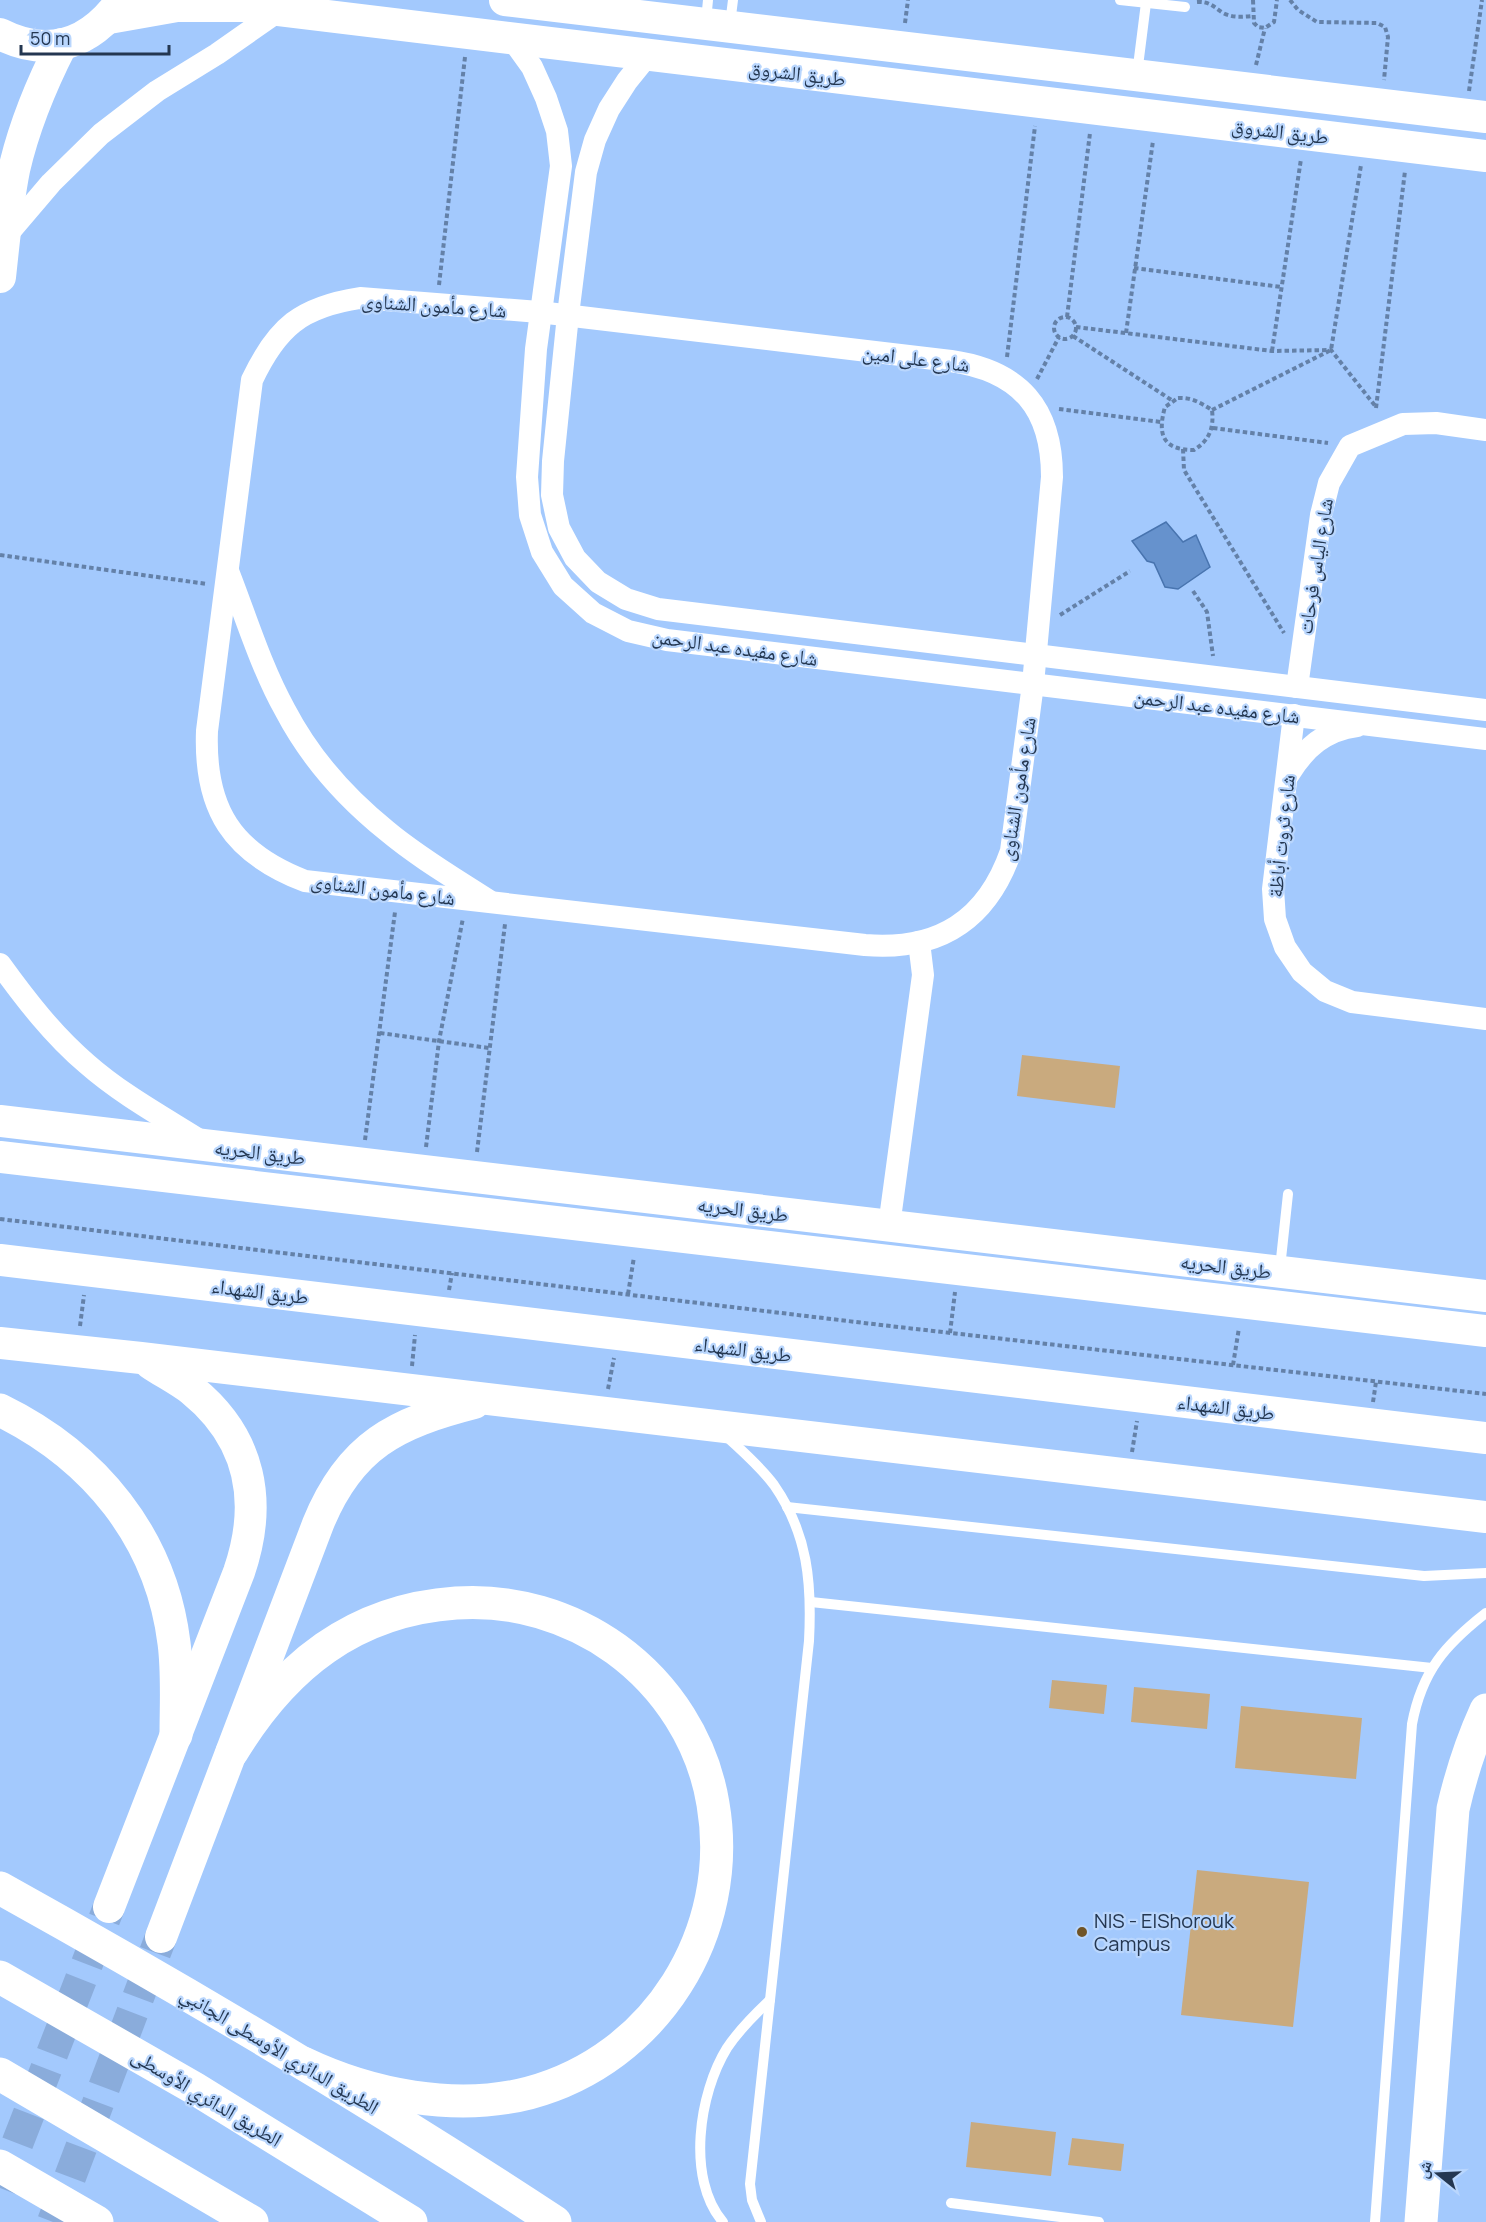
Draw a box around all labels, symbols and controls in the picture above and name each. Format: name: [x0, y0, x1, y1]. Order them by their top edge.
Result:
scale bar: [21, 18, 170, 56]
text: 50 m: [30, 26, 70, 50]
street label: طريق الشروق: [747, 54, 847, 92]
street label: طريق الشروق: [1230, 112, 1330, 150]
street label: شارع مأمون الشناوى: [361, 286, 507, 324]
street label: شارع على امين: [861, 338, 971, 378]
street label: شارع الياس فرحات: [1291, 496, 1339, 636]
street label: شارع مفيده عبد الرحمن: [650, 622, 820, 672]
street label: شارع مفيده عبد الرحمن: [1133, 682, 1301, 730]
street label: شارع مأمون الشناوى: [992, 715, 1042, 863]
street label: شارع ثروت أباظة: [1261, 773, 1301, 899]
street label: شارع مأمون الشناوى: [309, 867, 457, 911]
street label: طريق الحريه: [213, 1133, 307, 1171]
street label: طريق الحريه: [696, 1190, 790, 1228]
street label: طريق الحريه: [1179, 1247, 1273, 1285]
street label: طريق الشهداء: [210, 1272, 310, 1310]
street label: طريق الشهداء: [693, 1330, 793, 1368]
street label: طريق الشهداء: [1176, 1388, 1276, 1426]
place label: NIS - ElShorouk Campus: [1094, 1907, 1235, 1957]
marker: NIS - ElShorouk Campus: [1075, 1925, 1089, 1939]
street label: الطريق الدائري الأوسطى الجانبي: [177, 1981, 383, 2119]
street label: الطريق الدائري الأوسطى: [128, 2043, 286, 2151]
north arrow: [1408, 2144, 1468, 2204]
text: ش: [1411, 2158, 1437, 2181]

